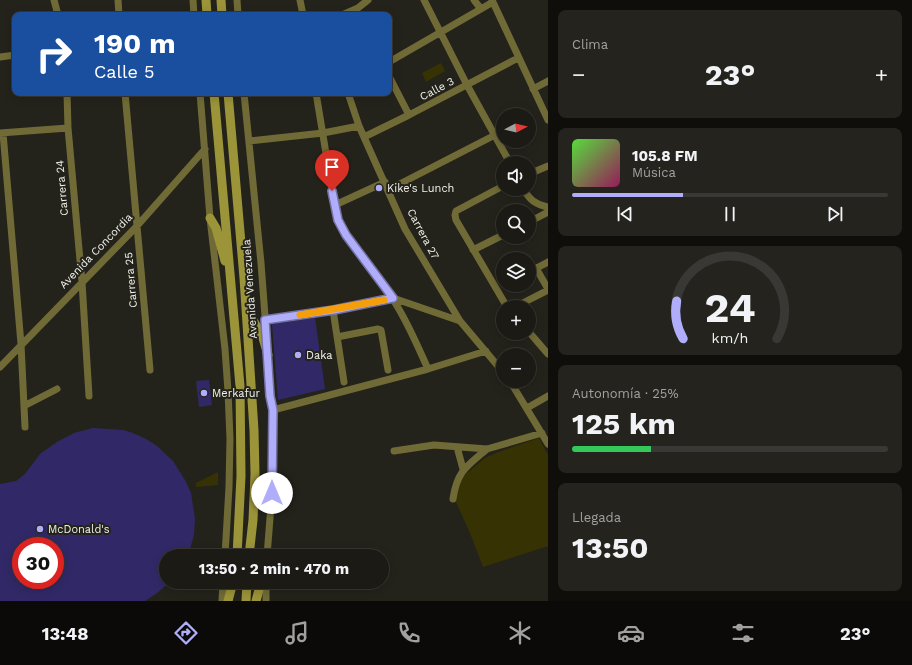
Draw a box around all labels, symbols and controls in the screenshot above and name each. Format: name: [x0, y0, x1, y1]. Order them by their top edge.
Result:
text: 190 m: [94, 27, 176, 60]
icon: right: [28, 28, 80, 80]
text: Clima: [572, 37, 608, 52]
text: 23°: [705, 57, 755, 92]
text: Calle 5: [94, 61, 155, 82]
text: −: [572, 62, 585, 87]
text: +: [875, 62, 888, 87]
street label: Calle 3: [418, 75, 456, 103]
north arrow: [496, 108, 536, 148]
map controls: [496, 108, 536, 388]
text: 105.8 FM: [632, 147, 698, 165]
pin: [315, 150, 349, 191]
icon: arrive: [321, 156, 343, 178]
button: sound: [496, 156, 536, 196]
street label: Carrera 24: [53, 159, 71, 216]
text: Música: [632, 165, 676, 180]
place label: Kike's Lunch: [387, 182, 454, 195]
marker: Kike's Lunch: [374, 183, 384, 193]
icon: previous: [614, 203, 636, 225]
icon: pause: [719, 203, 741, 225]
icon: next: [824, 203, 846, 225]
button: search: [496, 204, 536, 244]
street label: Carrera 27: [404, 207, 442, 261]
street label: Avenida Concordia: [57, 211, 135, 291]
street label: Avenida Venezuela: [240, 239, 260, 339]
street label: Carrera 25: [122, 252, 140, 308]
button: layers: [496, 252, 536, 292]
text: 24: [704, 282, 756, 331]
button: +: [496, 300, 536, 340]
text: km/h: [712, 329, 748, 345]
button: −: [496, 348, 536, 388]
place label: Daka: [306, 349, 333, 362]
marker: Daka: [293, 350, 303, 360]
text: Autonomía · 25%: [572, 386, 679, 401]
place label: Merkafur: [212, 387, 261, 400]
marker: Merkafur: [199, 388, 209, 398]
text: 125 km: [572, 406, 676, 441]
position arrow: [251, 472, 293, 514]
text: Llegada: [572, 510, 621, 525]
place label: McDonald's: [48, 523, 110, 536]
marker: McDonald's: [35, 524, 45, 534]
text: 13:50: [572, 530, 649, 565]
speed limit sign: 30: [12, 537, 64, 589]
text: 13:50 · 2 min · 470 m: [199, 560, 349, 578]
icon: directions: [172, 619, 200, 647]
icon: music: [283, 619, 311, 647]
icon: phone: [395, 619, 423, 647]
icon: climate: [506, 619, 534, 647]
icon: car: [617, 619, 645, 647]
icon: filters: [729, 619, 757, 647]
text: 13:48: [42, 623, 88, 644]
text: 23°: [840, 623, 870, 644]

